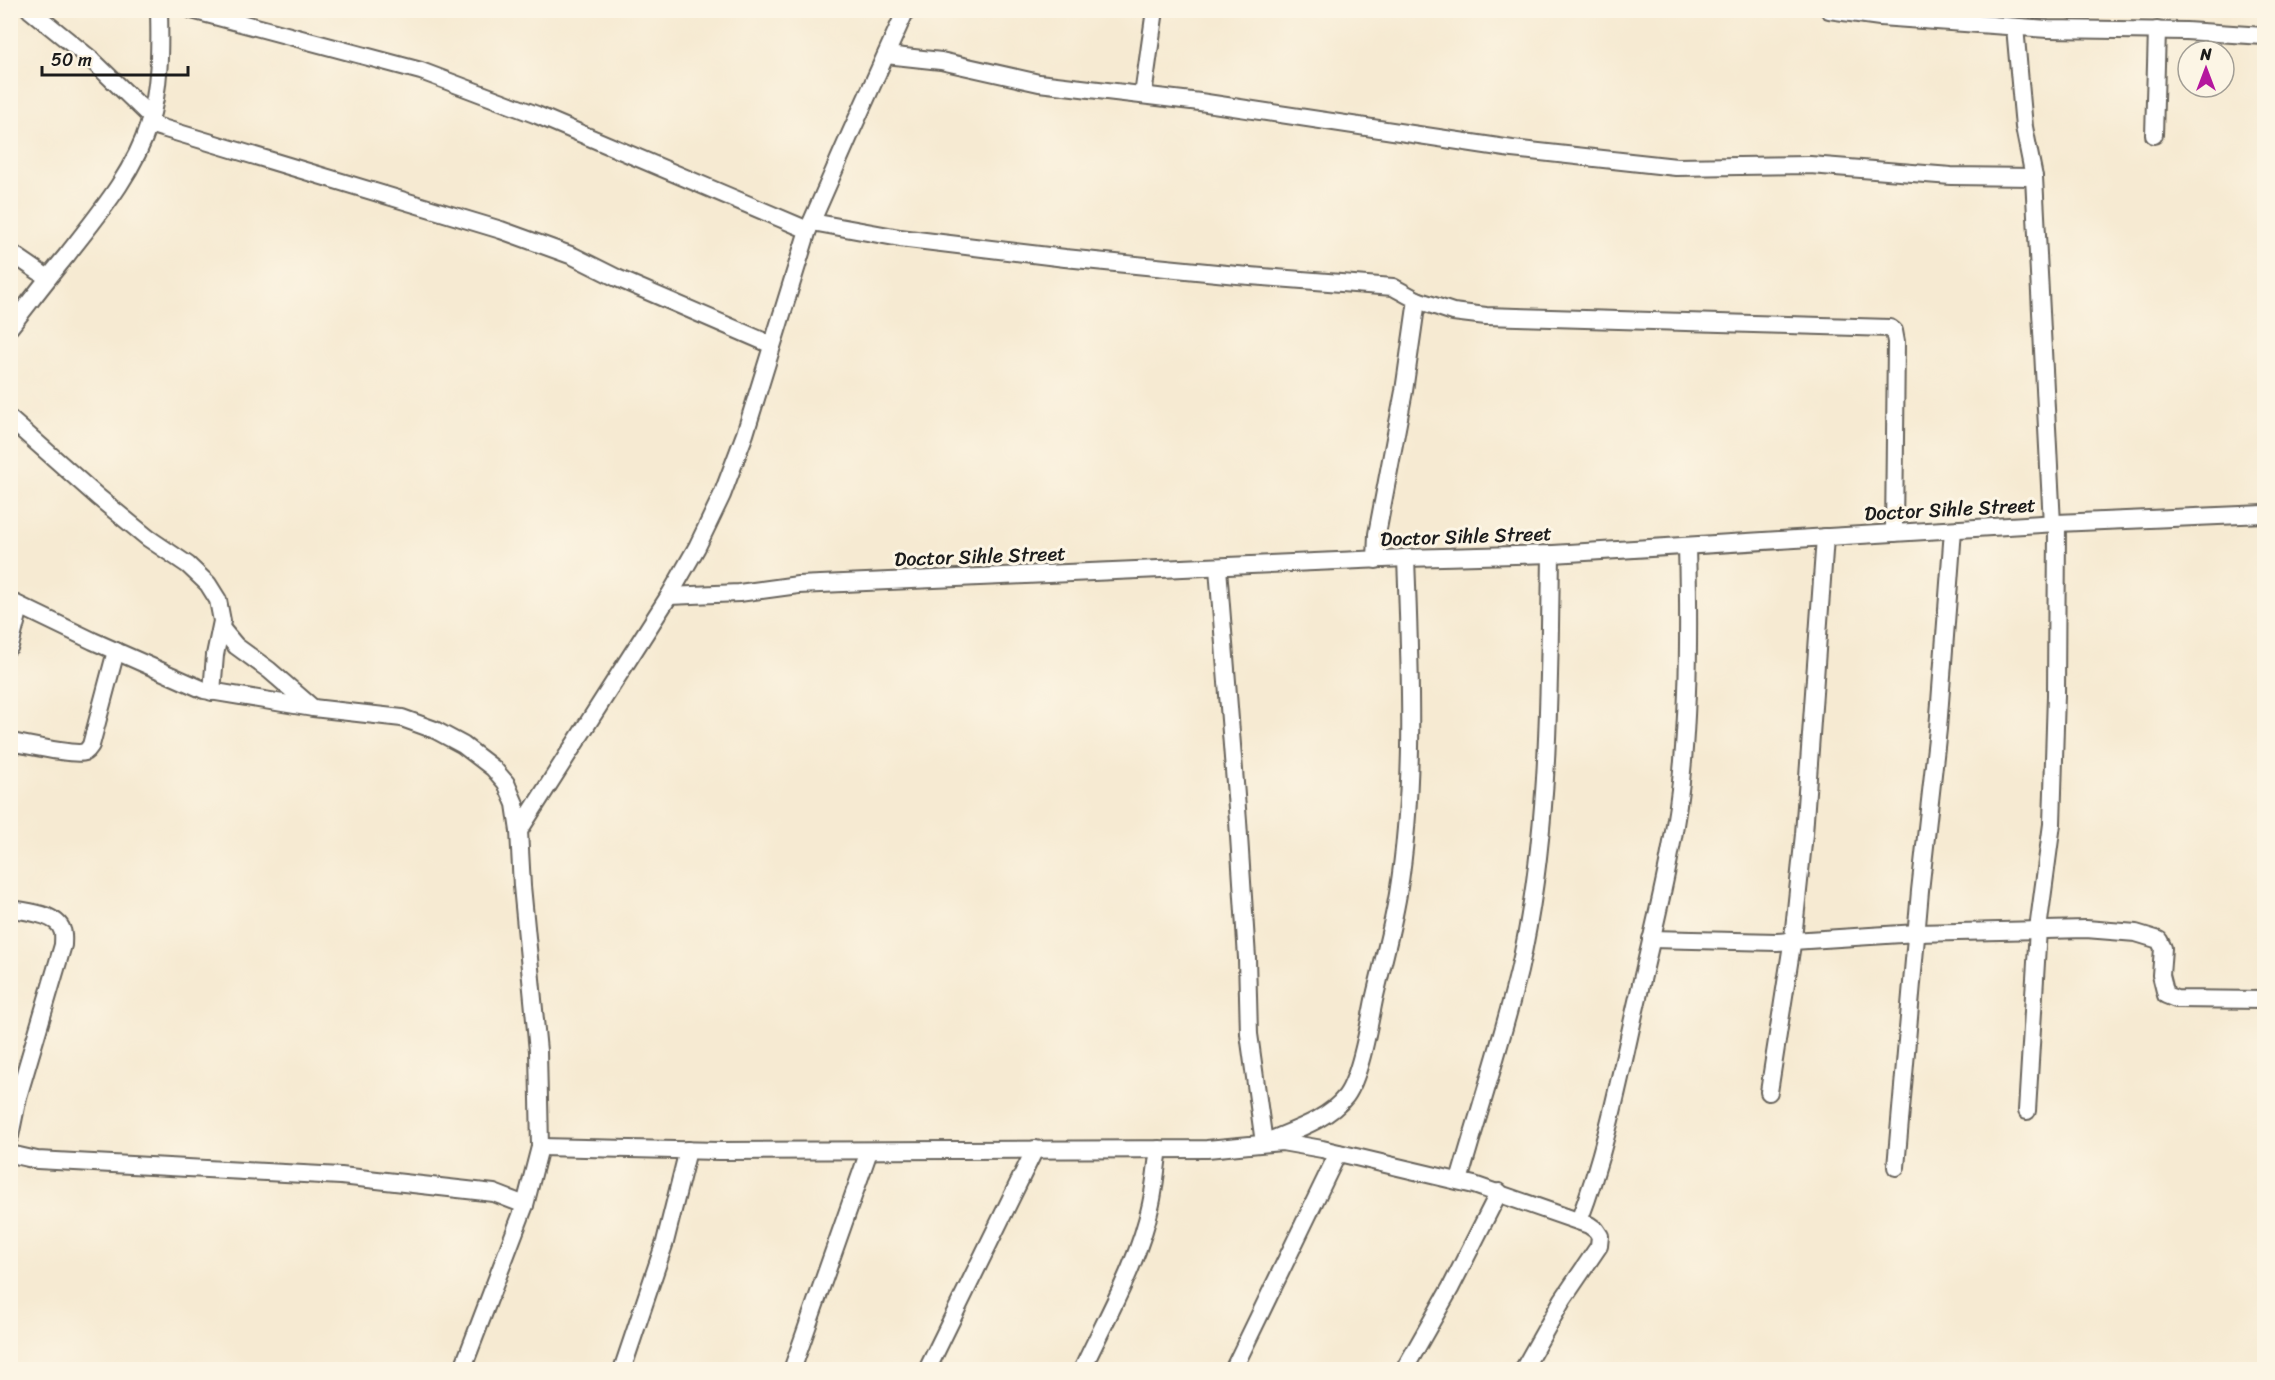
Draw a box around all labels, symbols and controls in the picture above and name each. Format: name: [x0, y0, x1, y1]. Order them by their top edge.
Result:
scale bar: [42, 39, 188, 77]
north arrow: [2176, 39, 2236, 99]
text: N: [2199, 40, 2212, 69]
text: 50 m: [51, 44, 92, 76]
street label: Doctor Sihle Street: [1863, 488, 2037, 531]
street label: Doctor Sihle Street: [1380, 516, 1553, 557]
street label: Doctor Sihle Street: [894, 536, 1067, 577]

